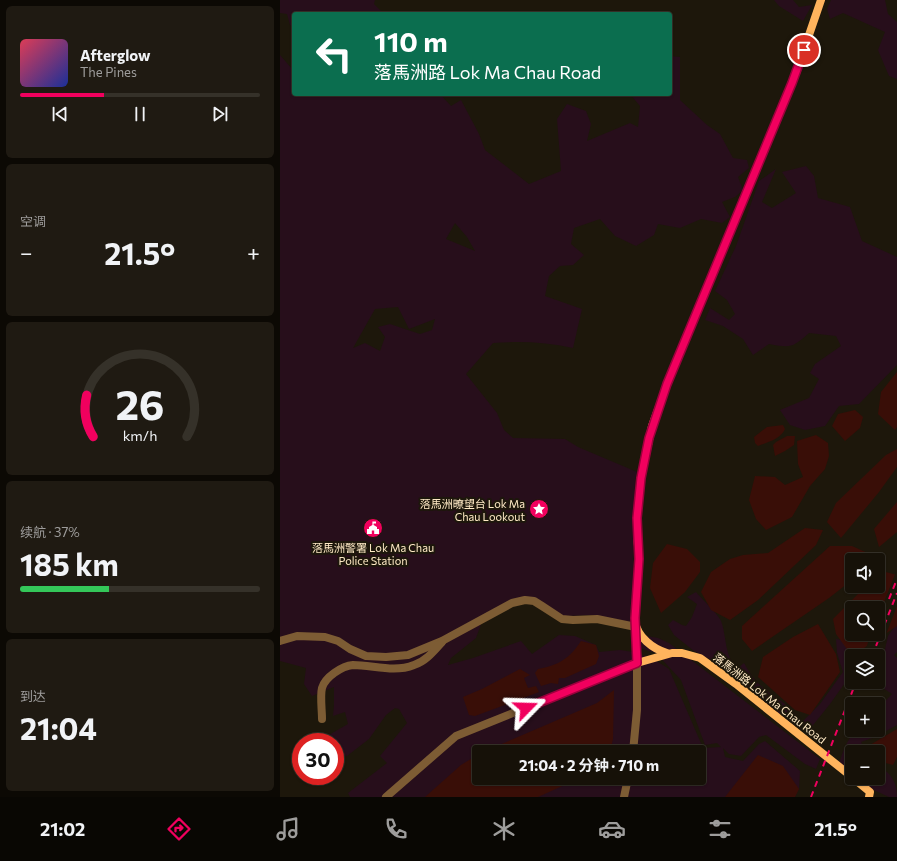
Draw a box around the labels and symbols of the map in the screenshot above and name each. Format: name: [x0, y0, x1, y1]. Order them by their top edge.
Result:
pin: [787, 33, 821, 67]
place label: 落馬洲暸望台 Lok Ma Chau Lookout: [420, 497, 525, 523]
place icon: 落馬洲暸望台 Lok Ma Chau Lookout: [528, 498, 550, 520]
public building icon: 落馬洲警署 Lok Ma Chau Police Station: [362, 517, 384, 539]
place label: 落馬洲警署 Lok Ma Chau Police Station: [312, 541, 434, 567]
street label: 落馬洲路 Lok Ma Chau Road: [711, 650, 829, 746]
position arrow: [505, 687, 547, 729]
speed limit sign: 30: [292, 733, 344, 785]

